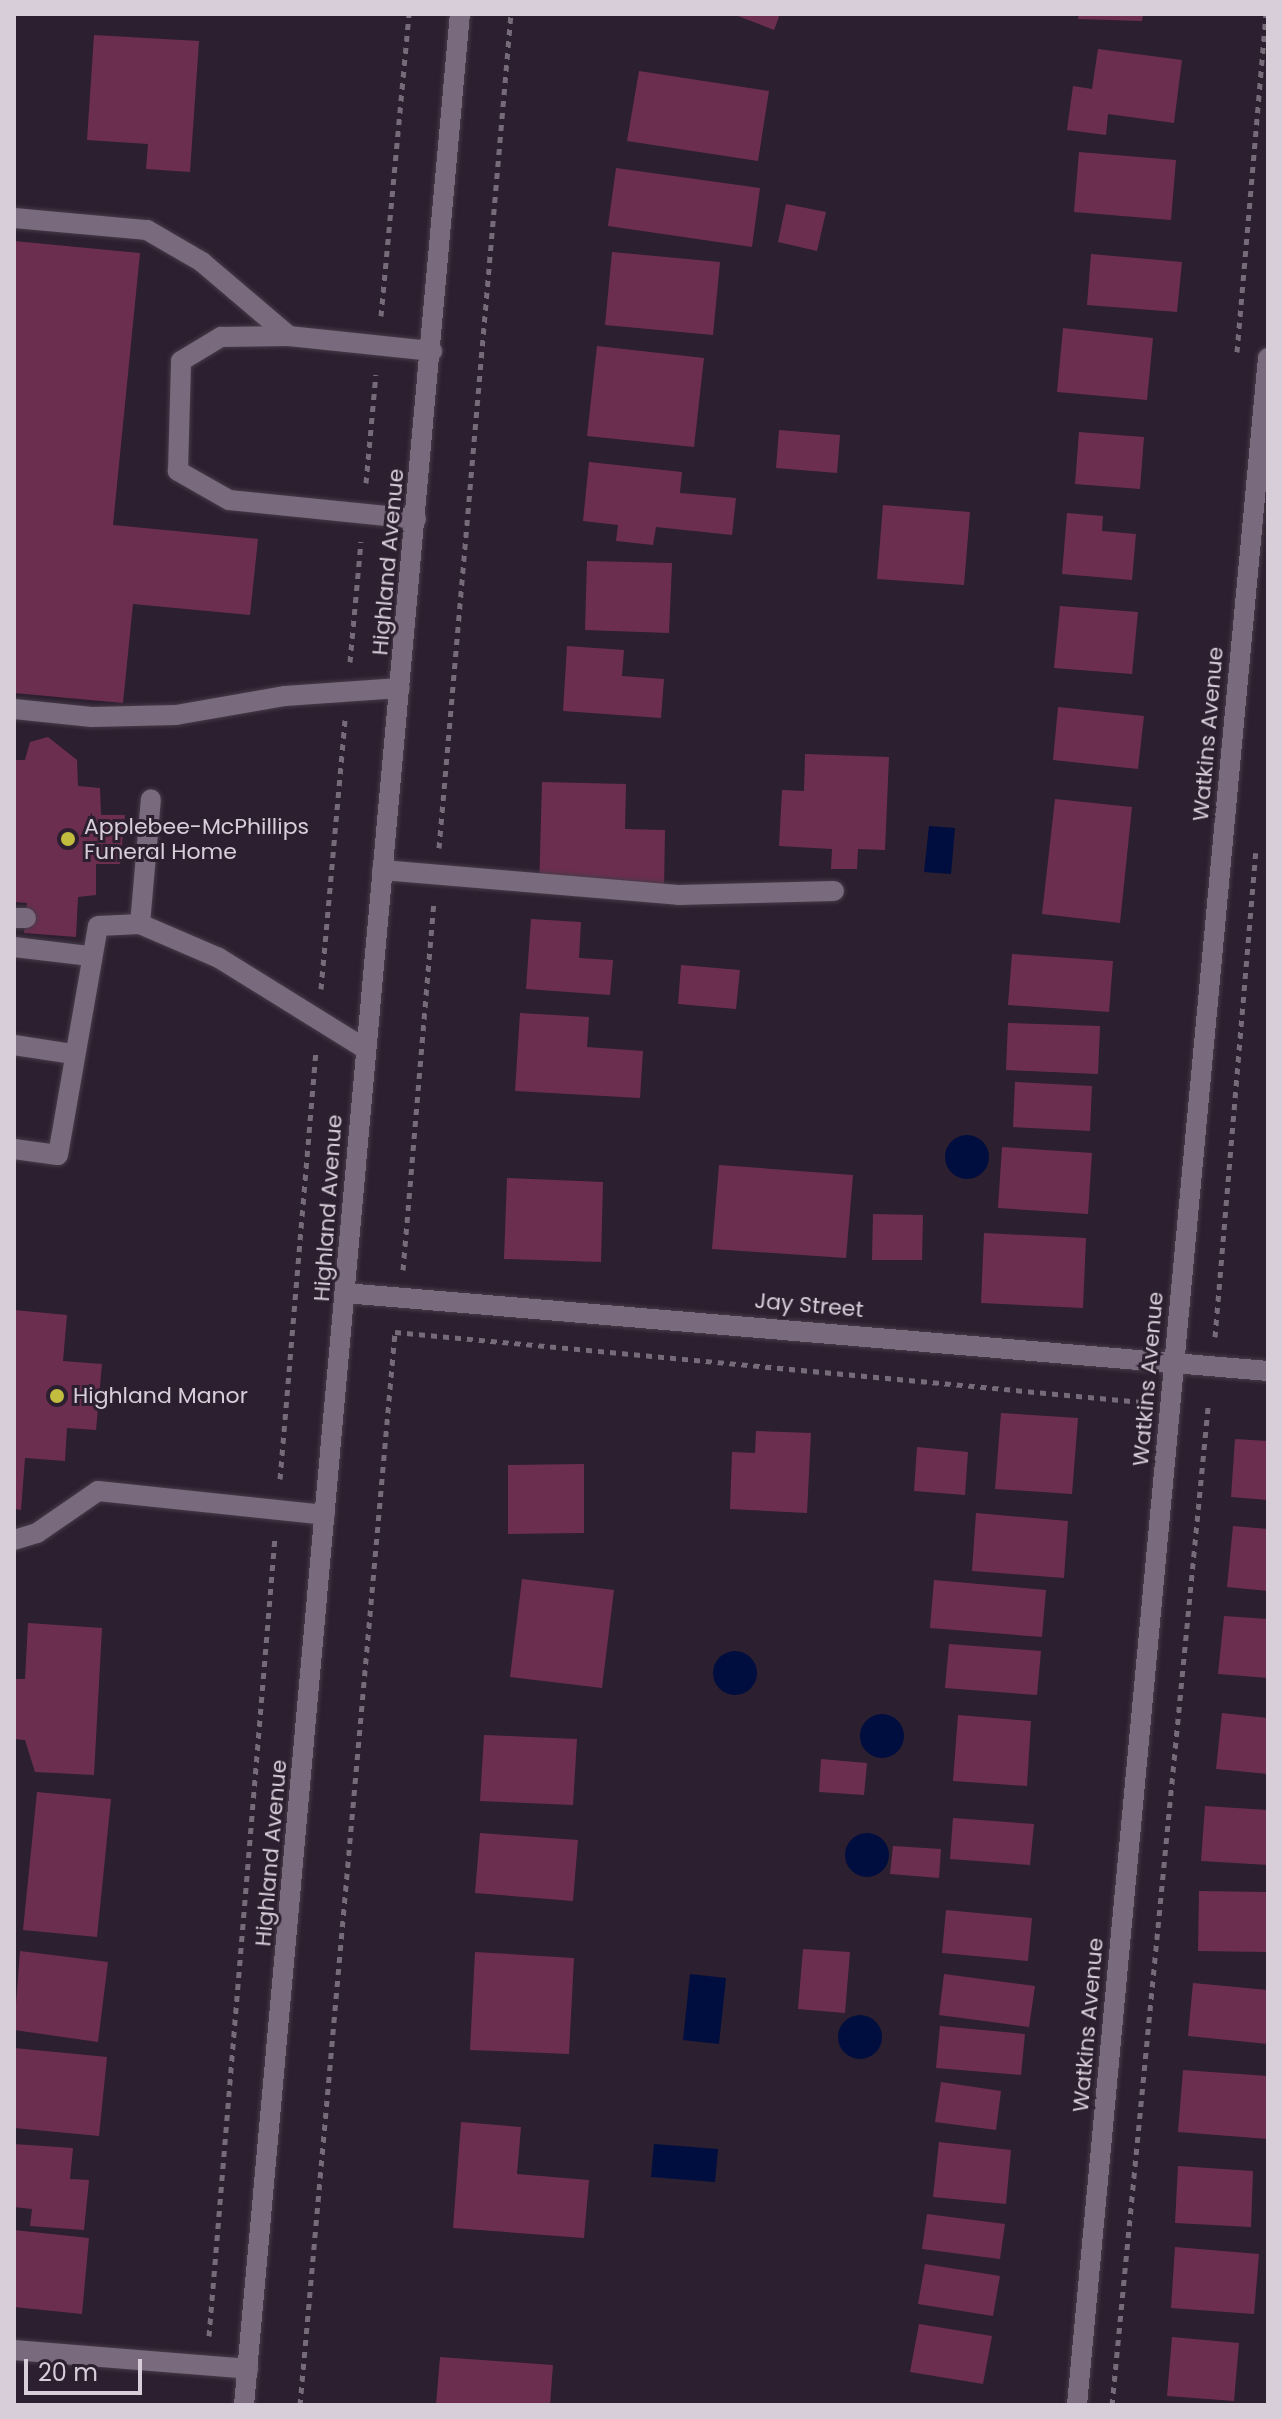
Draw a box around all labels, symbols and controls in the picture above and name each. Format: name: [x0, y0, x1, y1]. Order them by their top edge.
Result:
street label: Highland Avenue: [367, 468, 409, 656]
street label: Watkins Avenue: [1187, 646, 1229, 822]
place label: Applebee-McPhillips Funeral Home: [84, 813, 309, 864]
marker: Applebee-McPhillips Funeral Home: [59, 830, 77, 848]
street label: Highland Avenue: [308, 1114, 348, 1302]
street label: Jay Street: [753, 1287, 865, 1323]
street label: Watkins Avenue: [1127, 1291, 1169, 1467]
place label: Highland Manor: [73, 1383, 248, 1409]
marker: Highland Manor: [48, 1387, 66, 1405]
street label: Highland Avenue: [250, 1759, 292, 1947]
street label: Watkins Avenue: [1067, 1937, 1109, 2113]
scale bar: [28, 2343, 146, 2393]
text: 20 m: [38, 2356, 98, 2389]

